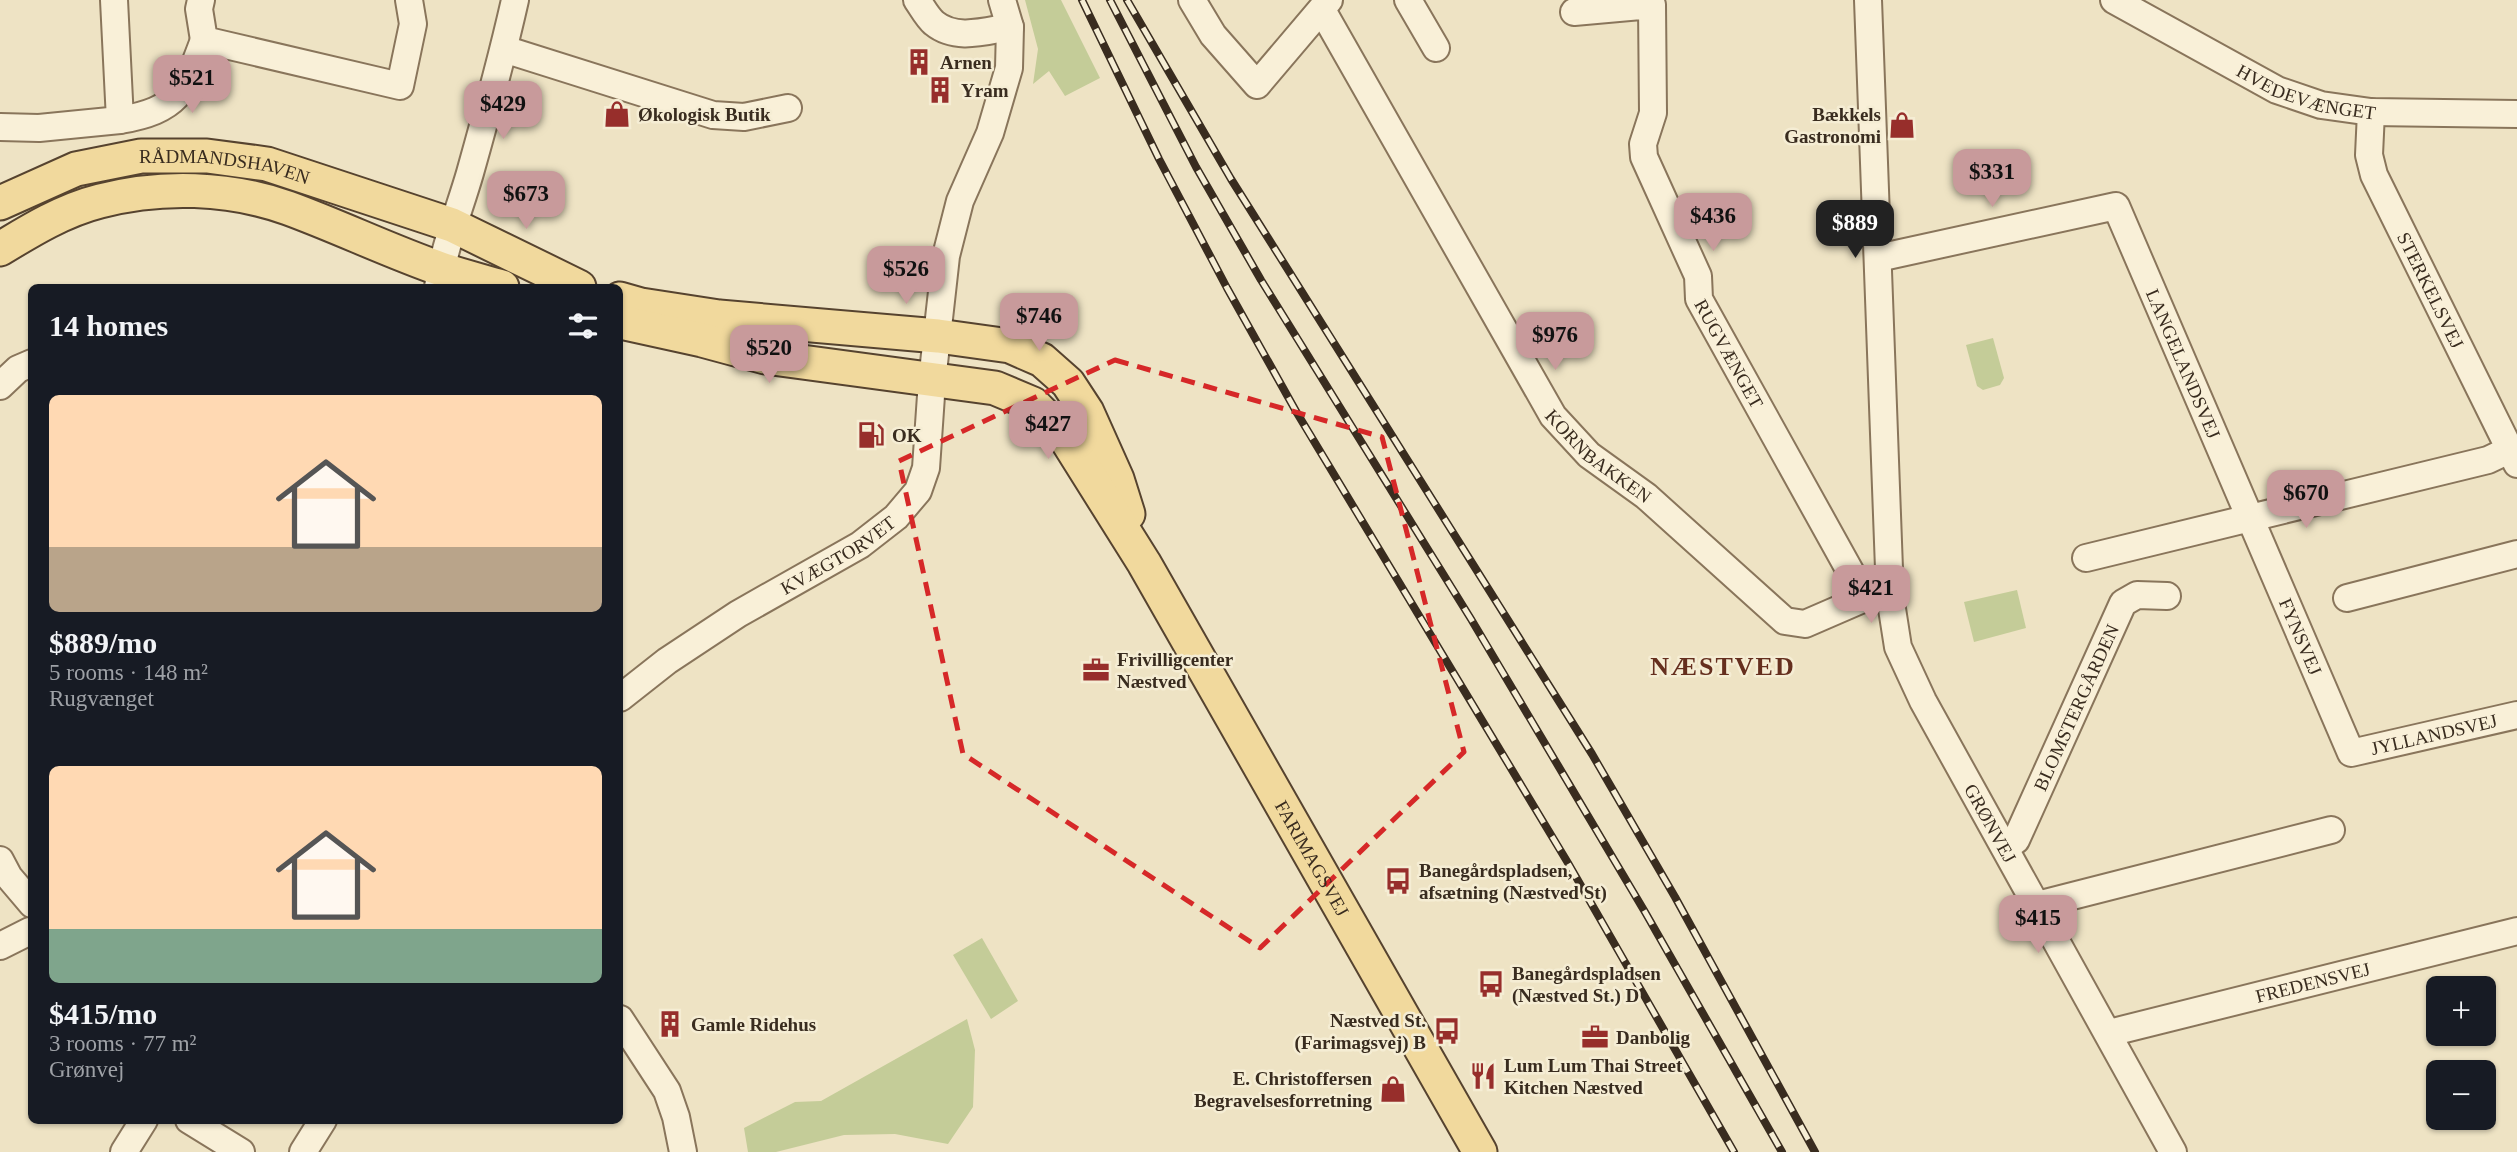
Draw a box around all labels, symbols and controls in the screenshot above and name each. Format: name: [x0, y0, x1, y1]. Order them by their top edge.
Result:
building icon: Arnen: [904, 47, 934, 77]
place label: Arnen: [940, 52, 992, 73]
pin: $521: [151, 55, 233, 115]
street label: HVEDEVÆNGET: [2233, 60, 2378, 123]
text: $521: [169, 65, 215, 90]
building icon: Yram: [925, 75, 955, 105]
place label: Yram: [961, 80, 1009, 101]
pin: $429: [462, 82, 544, 141]
text: $429: [480, 91, 526, 116]
shop icon: Økologisk Butik: [602, 99, 632, 129]
place label: Økologisk Butik: [638, 104, 771, 125]
place label: Bækkels Gastronomi: [1784, 104, 1881, 147]
shop icon: Bækkels Gastronomi: [1887, 110, 1917, 140]
street label: RÅDMANDSHAVEN: [139, 146, 313, 188]
pin: $331: [1951, 150, 2033, 209]
text: $331: [1969, 159, 2015, 184]
pin: $673: [485, 172, 567, 231]
text: $673: [503, 181, 549, 206]
pin: $436: [1672, 194, 1754, 253]
pin: $889: [1814, 201, 1896, 260]
text: $436: [1690, 203, 1736, 228]
text: $889: [1832, 210, 1878, 235]
street label: STERKELSVEJ: [2393, 229, 2468, 351]
pin: $526: [865, 246, 947, 306]
text: $526: [883, 256, 929, 281]
street label: LANGELANDSVEJ: [2142, 286, 2225, 441]
pin: $746: [998, 294, 1080, 353]
street label: RUGVÆNGET: [1691, 295, 1768, 412]
text: $746: [1016, 303, 1062, 328]
icon: filters: [564, 307, 602, 345]
text: 14 homes: [49, 309, 168, 342]
pin: $976: [1514, 312, 1596, 372]
text: $976: [1532, 322, 1578, 347]
pin: $520: [728, 326, 810, 385]
text: $520: [746, 335, 792, 360]
pin: $427: [1007, 402, 1089, 461]
street label: KORNBAKKEN: [1541, 405, 1656, 507]
text: $427: [1025, 411, 1071, 436]
fuel station icon: OK: [856, 420, 886, 450]
place label: OK: [892, 425, 922, 446]
icon: home: [263, 441, 389, 567]
pin: $670: [2265, 470, 2347, 530]
text: $670: [2283, 480, 2329, 505]
street label: KVÆGTORVET: [777, 511, 900, 598]
pin: $421: [1830, 566, 1912, 625]
text: $421: [1848, 575, 1894, 600]
street label: FYNSVEJ: [2275, 595, 2327, 678]
street label: BLOMSTERGÅRDEN: [2029, 620, 2123, 794]
text: $889/mo: [49, 626, 157, 659]
place label: Frivilligcenter Næstved: [1117, 649, 1234, 692]
district label: NÆSTVED: [1650, 652, 1796, 681]
office icon: Frivilligcenter Næstved: [1081, 655, 1111, 685]
text: 5 rooms · 148 m²: [49, 660, 208, 685]
text: Rugvænget: [49, 686, 154, 711]
street label: JYLLANDSVEJ: [2369, 709, 2499, 759]
street label: GRØNVEJ: [1960, 780, 2021, 866]
street label: FARIMAGSVEJ: [1271, 797, 1354, 920]
icon: home: [263, 812, 389, 938]
place label: Banegårdspladsen, afsætning (Næstved St): [1419, 860, 1607, 904]
bus stop icon: Banegårdspladsen, afsætning (Næstved St): [1383, 866, 1413, 896]
pin: $415: [1997, 895, 2079, 955]
text: $415: [2015, 905, 2061, 930]
street label: FREDENSVEJ: [2253, 958, 2372, 1006]
place label: Banegårdspladsen (Næstved St.) D: [1512, 963, 1661, 1007]
bus stop icon: Banegårdspladsen (Næstved St.) D: [1476, 969, 1506, 999]
map controls: [2426, 976, 2496, 1130]
button: +: [2426, 976, 2496, 1046]
text: $415/mo: [49, 997, 157, 1030]
building icon: Gamle Ridehus: [655, 1009, 685, 1039]
place label: Næstved St. (Farimagsvej) B: [1295, 1010, 1426, 1054]
place label: Gamle Ridehus: [691, 1014, 816, 1035]
bus stop icon: Næstved St. (Farimagsvej) B: [1432, 1016, 1462, 1046]
office icon: Danbolig: [1580, 1022, 1610, 1052]
place label: Danbolig: [1616, 1027, 1690, 1048]
text: 3 rooms · 77 m²: [49, 1031, 196, 1056]
place label: Lum Lum Thai Street Kitchen Næstved: [1504, 1055, 1683, 1098]
text: Grønvej: [49, 1057, 124, 1082]
button: −: [2426, 1060, 2496, 1130]
restaurant icon: Lum Lum Thai Street Kitchen Næstved: [1468, 1061, 1498, 1091]
place label: E. Christoffersen Begravelsesforretning: [1194, 1068, 1372, 1111]
shop icon: E. Christoffersen Begravelsesforretning: [1378, 1074, 1408, 1104]

